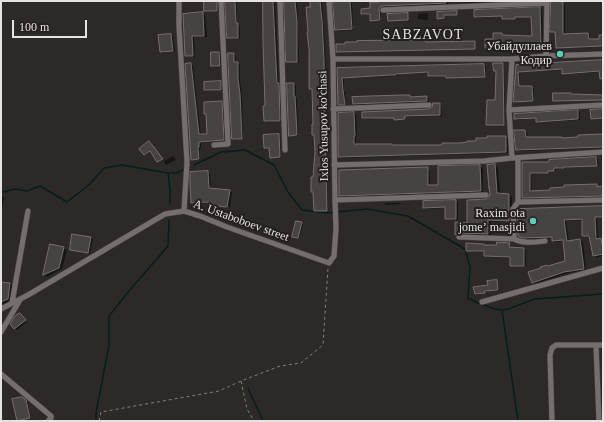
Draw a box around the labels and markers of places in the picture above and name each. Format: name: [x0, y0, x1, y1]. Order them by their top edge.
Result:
place label: Убайдуллаев Кодир: [487, 40, 552, 68]
marker: Убайдуллаев Кодир: [555, 49, 565, 59]
place label: Raxim ota jome’ masjidi: [459, 207, 525, 235]
marker: Raxim ota jome’ masjidi: [528, 216, 538, 226]

